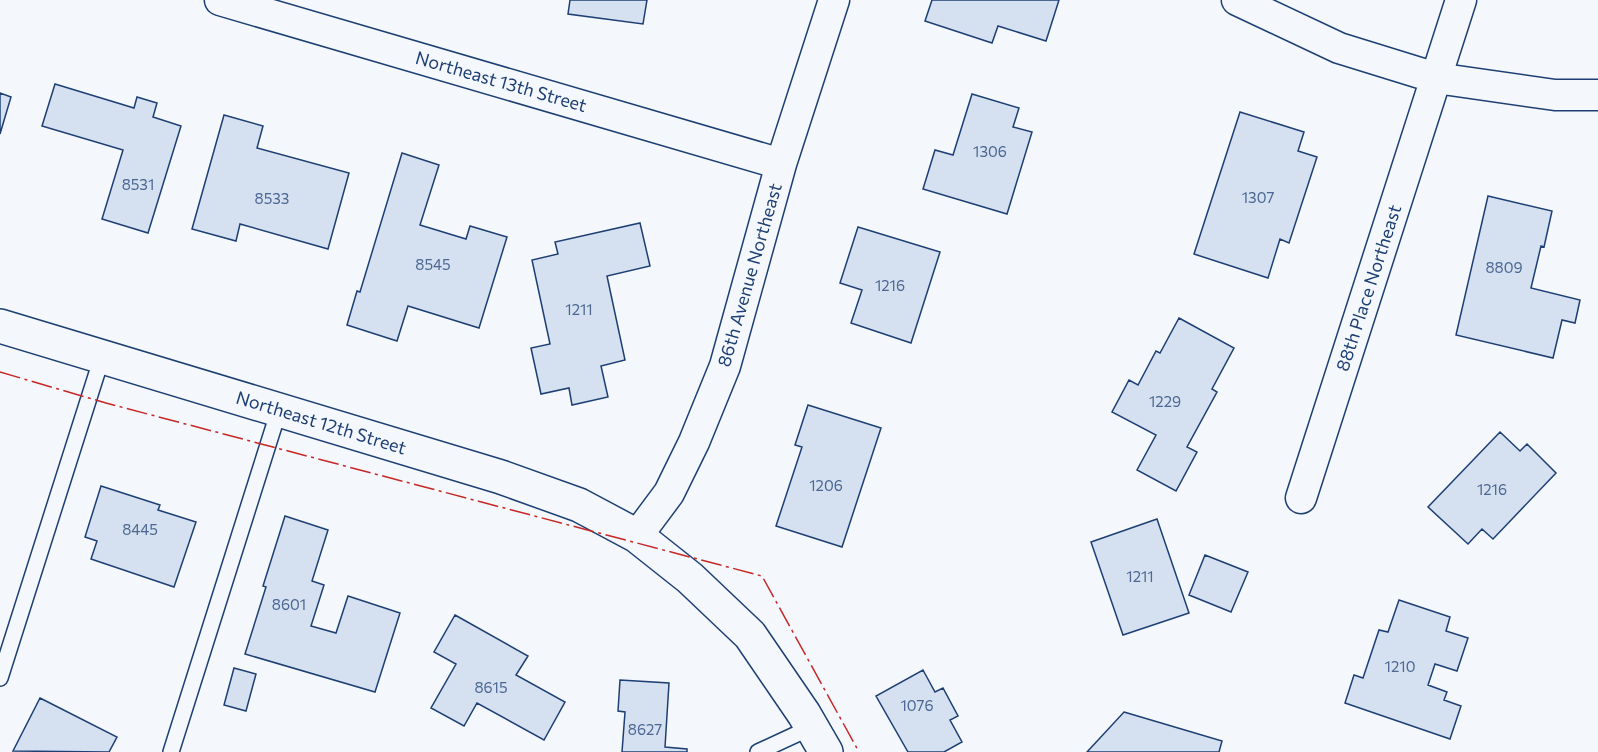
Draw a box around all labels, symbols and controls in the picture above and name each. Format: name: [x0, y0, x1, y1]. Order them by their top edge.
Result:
street label: Northeast 13th Street: [413, 46, 589, 116]
house number: 1306: [973, 142, 1007, 160]
house number: 8531: [122, 175, 154, 193]
street label: 86th Avenue Northeast: [712, 180, 786, 369]
house number: 1307: [1242, 188, 1274, 206]
house number: 8533: [255, 189, 289, 207]
street label: 88th Place Northeast: [1331, 202, 1405, 374]
house number: 8545: [415, 255, 451, 273]
house number: 8809: [1485, 258, 1523, 276]
house number: 1216: [875, 276, 905, 294]
house number: 1211: [565, 300, 593, 318]
street label: Northeast 12th Street: [234, 386, 409, 458]
house number: 1229: [1149, 392, 1181, 410]
house number: 1206: [809, 476, 843, 494]
house number: 1216: [1477, 480, 1507, 498]
house number: 8445: [122, 520, 158, 538]
house number: 1211: [1126, 567, 1154, 585]
house number: 8601: [272, 595, 306, 613]
house number: 1210: [1385, 657, 1415, 675]
house number: 8615: [474, 678, 508, 696]
house number: 1076: [900, 696, 934, 714]
house number: 8627: [628, 720, 662, 738]

